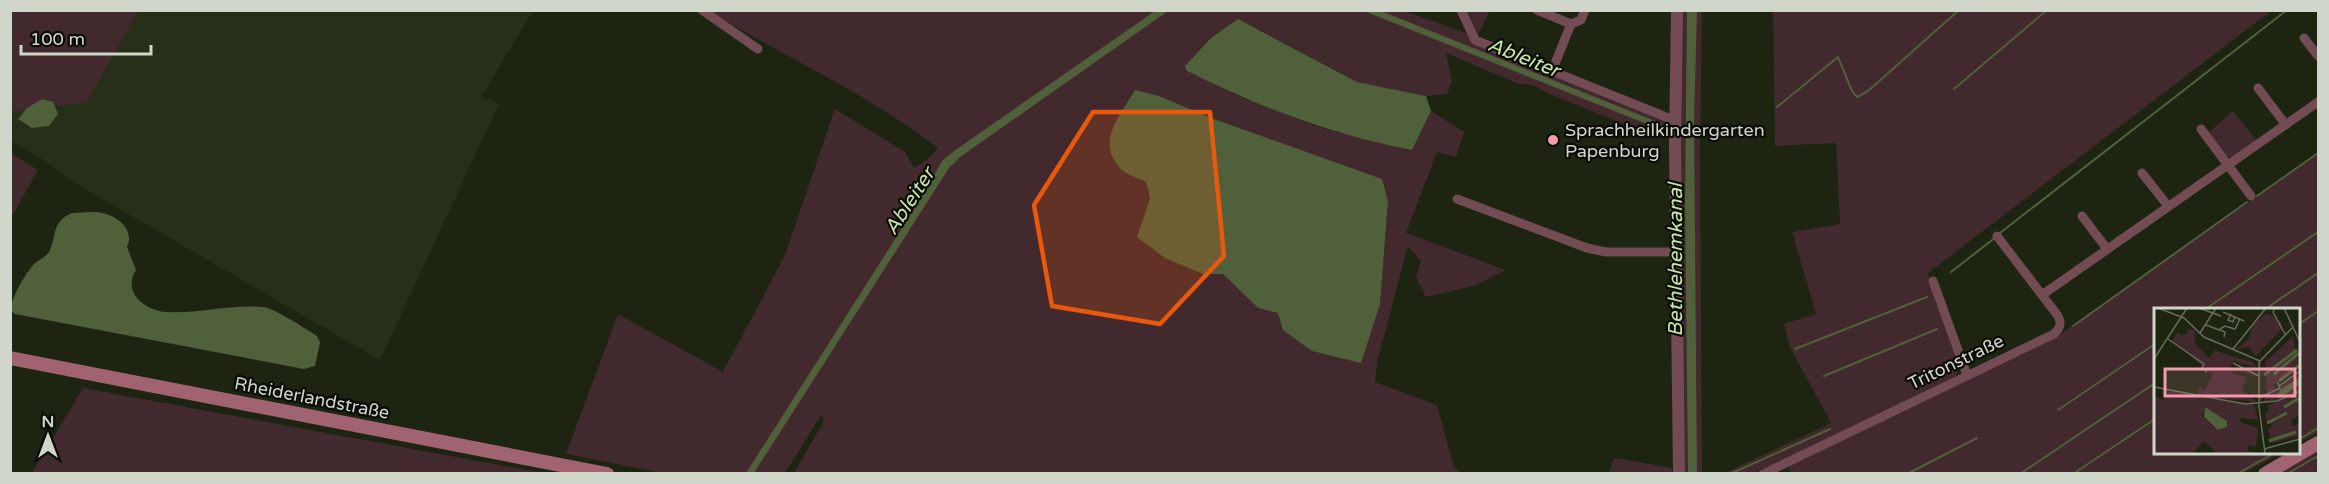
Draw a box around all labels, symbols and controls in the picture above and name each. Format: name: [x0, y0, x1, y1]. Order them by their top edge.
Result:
scale bar: [21, 18, 152, 56]
text: 100 m: [30, 28, 85, 50]
water label: Ableiter: [1484, 33, 1565, 84]
place label: Sprachheilkindergarten Papenburg: [1565, 119, 1765, 162]
marker: Sprachheilkindergarten Papenburg: [1546, 133, 1560, 147]
water label: Ableiter: [879, 162, 942, 240]
water label: Bethlehemkanal: [1664, 181, 1688, 337]
inset map: [2154, 308, 2299, 454]
street label: Tritonstraße: [1905, 329, 2007, 395]
street label: Rheiderlandstraße: [233, 372, 391, 424]
north arrow: [18, 406, 78, 466]
text: N: [42, 412, 54, 432]

